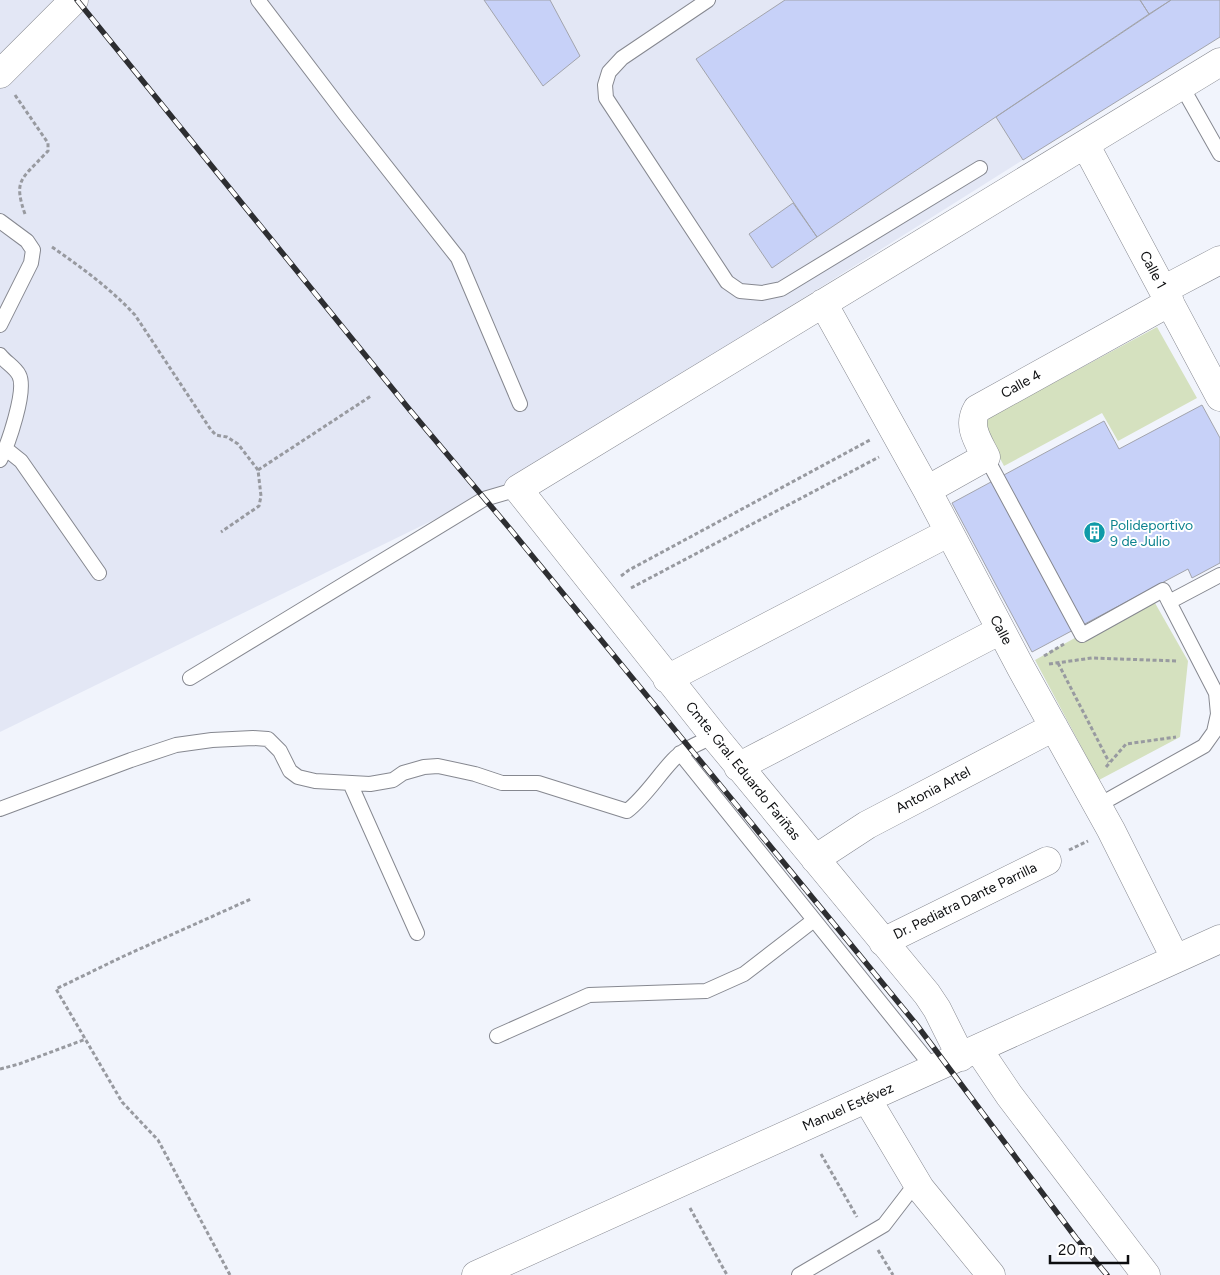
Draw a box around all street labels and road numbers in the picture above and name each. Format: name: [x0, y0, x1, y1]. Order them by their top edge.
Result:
street label: Calle 1: [1136, 248, 1170, 292]
street label: Calle 4: [998, 366, 1044, 402]
street label: Calle: [986, 612, 1016, 648]
street label: Cmte. Gral. Eduardo Fariñas: [682, 698, 804, 844]
street label: Antonia Artel: [893, 763, 973, 817]
street label: Dr. Pediatra Dante Parrilla: [890, 859, 1040, 943]
street label: Manuel Estévez: [800, 1079, 896, 1135]

